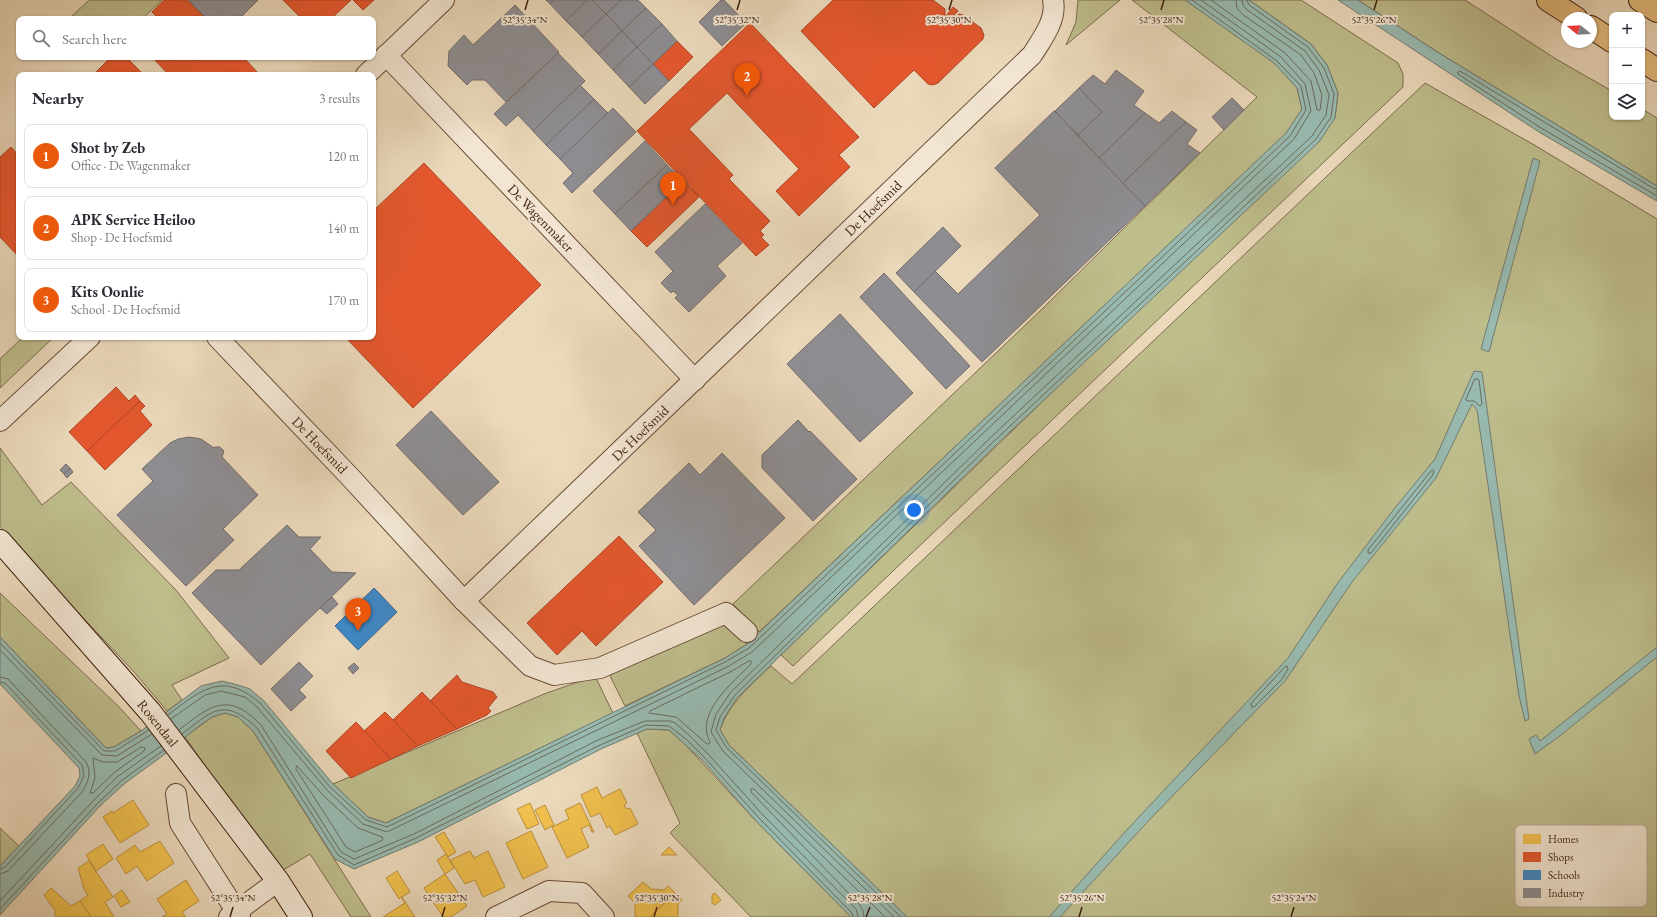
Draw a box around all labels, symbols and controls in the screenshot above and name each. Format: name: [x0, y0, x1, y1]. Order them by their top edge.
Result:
north arrow: [1561, 12, 1597, 48]
map controls: [1609, 12, 1645, 120]
button: +: [1609, 12, 1645, 48]
text: 52°35'34"N: [503, 13, 548, 26]
text: 52°35'32"N: [715, 13, 760, 26]
text: 52°35'30"N: [927, 13, 972, 26]
text: 52°35'28"N: [1139, 13, 1184, 26]
text: 52°35'26"N: [1352, 13, 1397, 26]
search box: [16, 16, 376, 60]
icon: search: [30, 27, 52, 49]
text: Search here: [62, 29, 127, 48]
button: −: [1609, 48, 1645, 84]
pin: 2: [734, 63, 760, 96]
button: layers: [1609, 84, 1645, 120]
text: Nearby: [32, 87, 84, 109]
text: 3 results: [319, 90, 360, 107]
text: Shot by Zeb: [71, 138, 145, 157]
text: 1: [43, 148, 49, 165]
text: 120 m: [328, 148, 359, 165]
text: Office · De Wagenmaker: [71, 157, 191, 174]
pin: 1: [660, 172, 686, 205]
street label: De Hoefsmid: [841, 176, 906, 240]
street label: De Wagenmaker: [504, 180, 578, 256]
text: APK Service Heiloo: [71, 210, 195, 229]
text: 2: [43, 220, 49, 237]
text: 140 m: [328, 220, 359, 237]
text: Shop · De Hoefsmid: [71, 229, 172, 246]
text: Kits Oonlie: [71, 282, 144, 301]
text: 3: [43, 292, 49, 309]
text: 170 m: [328, 292, 359, 309]
text: School · De Hoefsmid: [71, 301, 180, 318]
street label: De Hoefsmid: [608, 401, 673, 465]
street label: De Hoefsmid: [288, 413, 352, 478]
your location: [904, 500, 924, 520]
pin: 3: [345, 598, 371, 631]
street label: Rosendaal: [133, 696, 183, 751]
legend: [1515, 825, 1647, 907]
text: Homes: [1548, 832, 1579, 846]
text: Shops: [1548, 850, 1574, 864]
text: Schools: [1548, 868, 1581, 882]
text: Industry: [1548, 886, 1585, 900]
text: 52°35'34"N: [211, 891, 256, 904]
text: 52°35'32"N: [423, 891, 468, 904]
text: 52°35'30"N: [635, 891, 680, 904]
text: 52°35'28"N: [848, 891, 893, 904]
text: 52°35'26"N: [1060, 891, 1105, 904]
text: 52°35'24"N: [1272, 891, 1317, 904]

